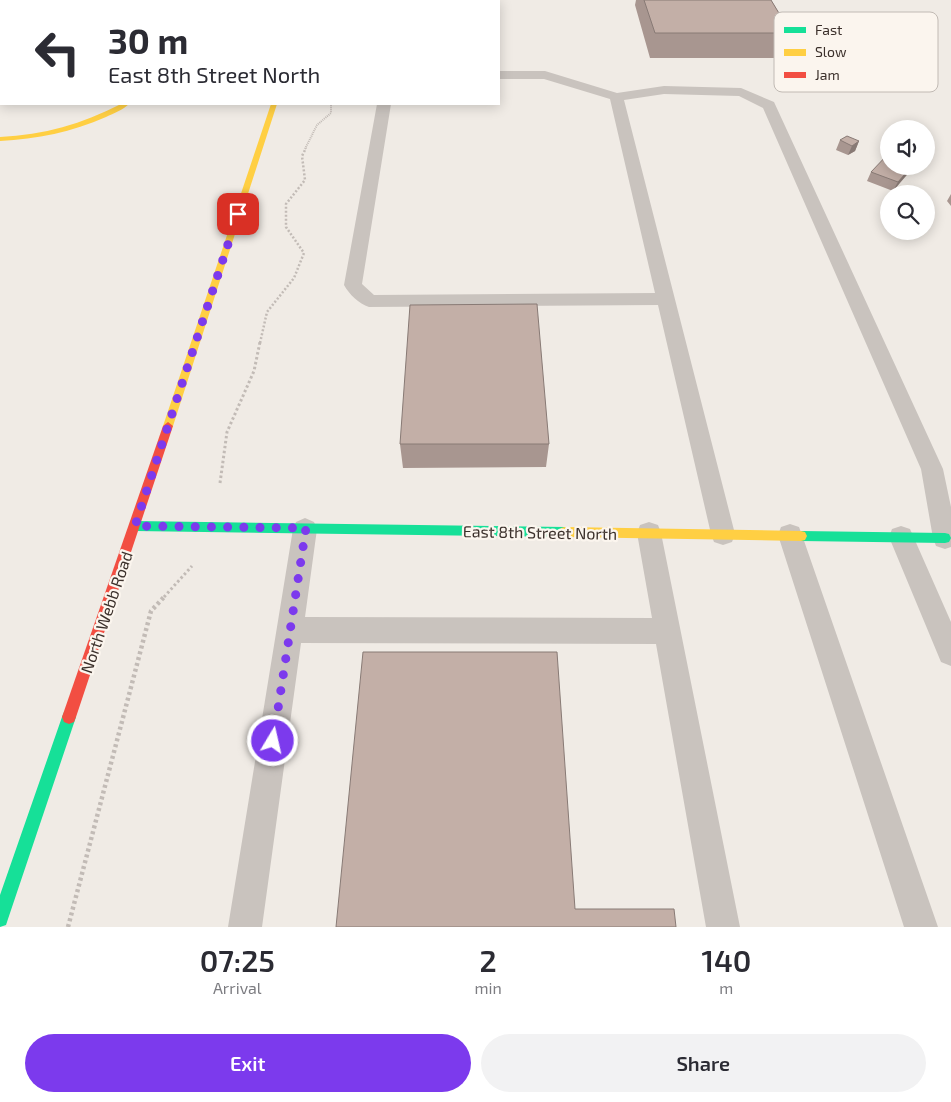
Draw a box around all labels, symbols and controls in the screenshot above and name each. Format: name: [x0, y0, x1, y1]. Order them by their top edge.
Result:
legend: [774, 12, 938, 92]
text: 30 m: [108, 19, 188, 61]
icon: left: [25, 20, 90, 85]
text: Fast: [815, 21, 842, 38]
text: Slow: [815, 43, 847, 60]
text: East 8th Street North: [108, 61, 320, 87]
text: Jam: [815, 66, 840, 83]
map controls: [880, 120, 935, 240]
button: sound: [880, 120, 935, 175]
button: search: [880, 185, 935, 240]
pin: [217, 193, 259, 235]
icon: arrive: [224, 200, 252, 228]
street label: East 8th Street North: [463, 521, 617, 543]
street label: North Webb Road: [76, 549, 136, 675]
position arrow: [246, 714, 298, 766]
text: 07:25: [200, 942, 275, 978]
text: 2: [480, 942, 497, 978]
text: 140: [701, 942, 751, 978]
text: Arrival: [213, 978, 262, 997]
text: min: [474, 978, 502, 997]
text: m: [719, 978, 733, 997]
button: Exit: [25, 1034, 471, 1092]
button: Share: [481, 1034, 926, 1092]

